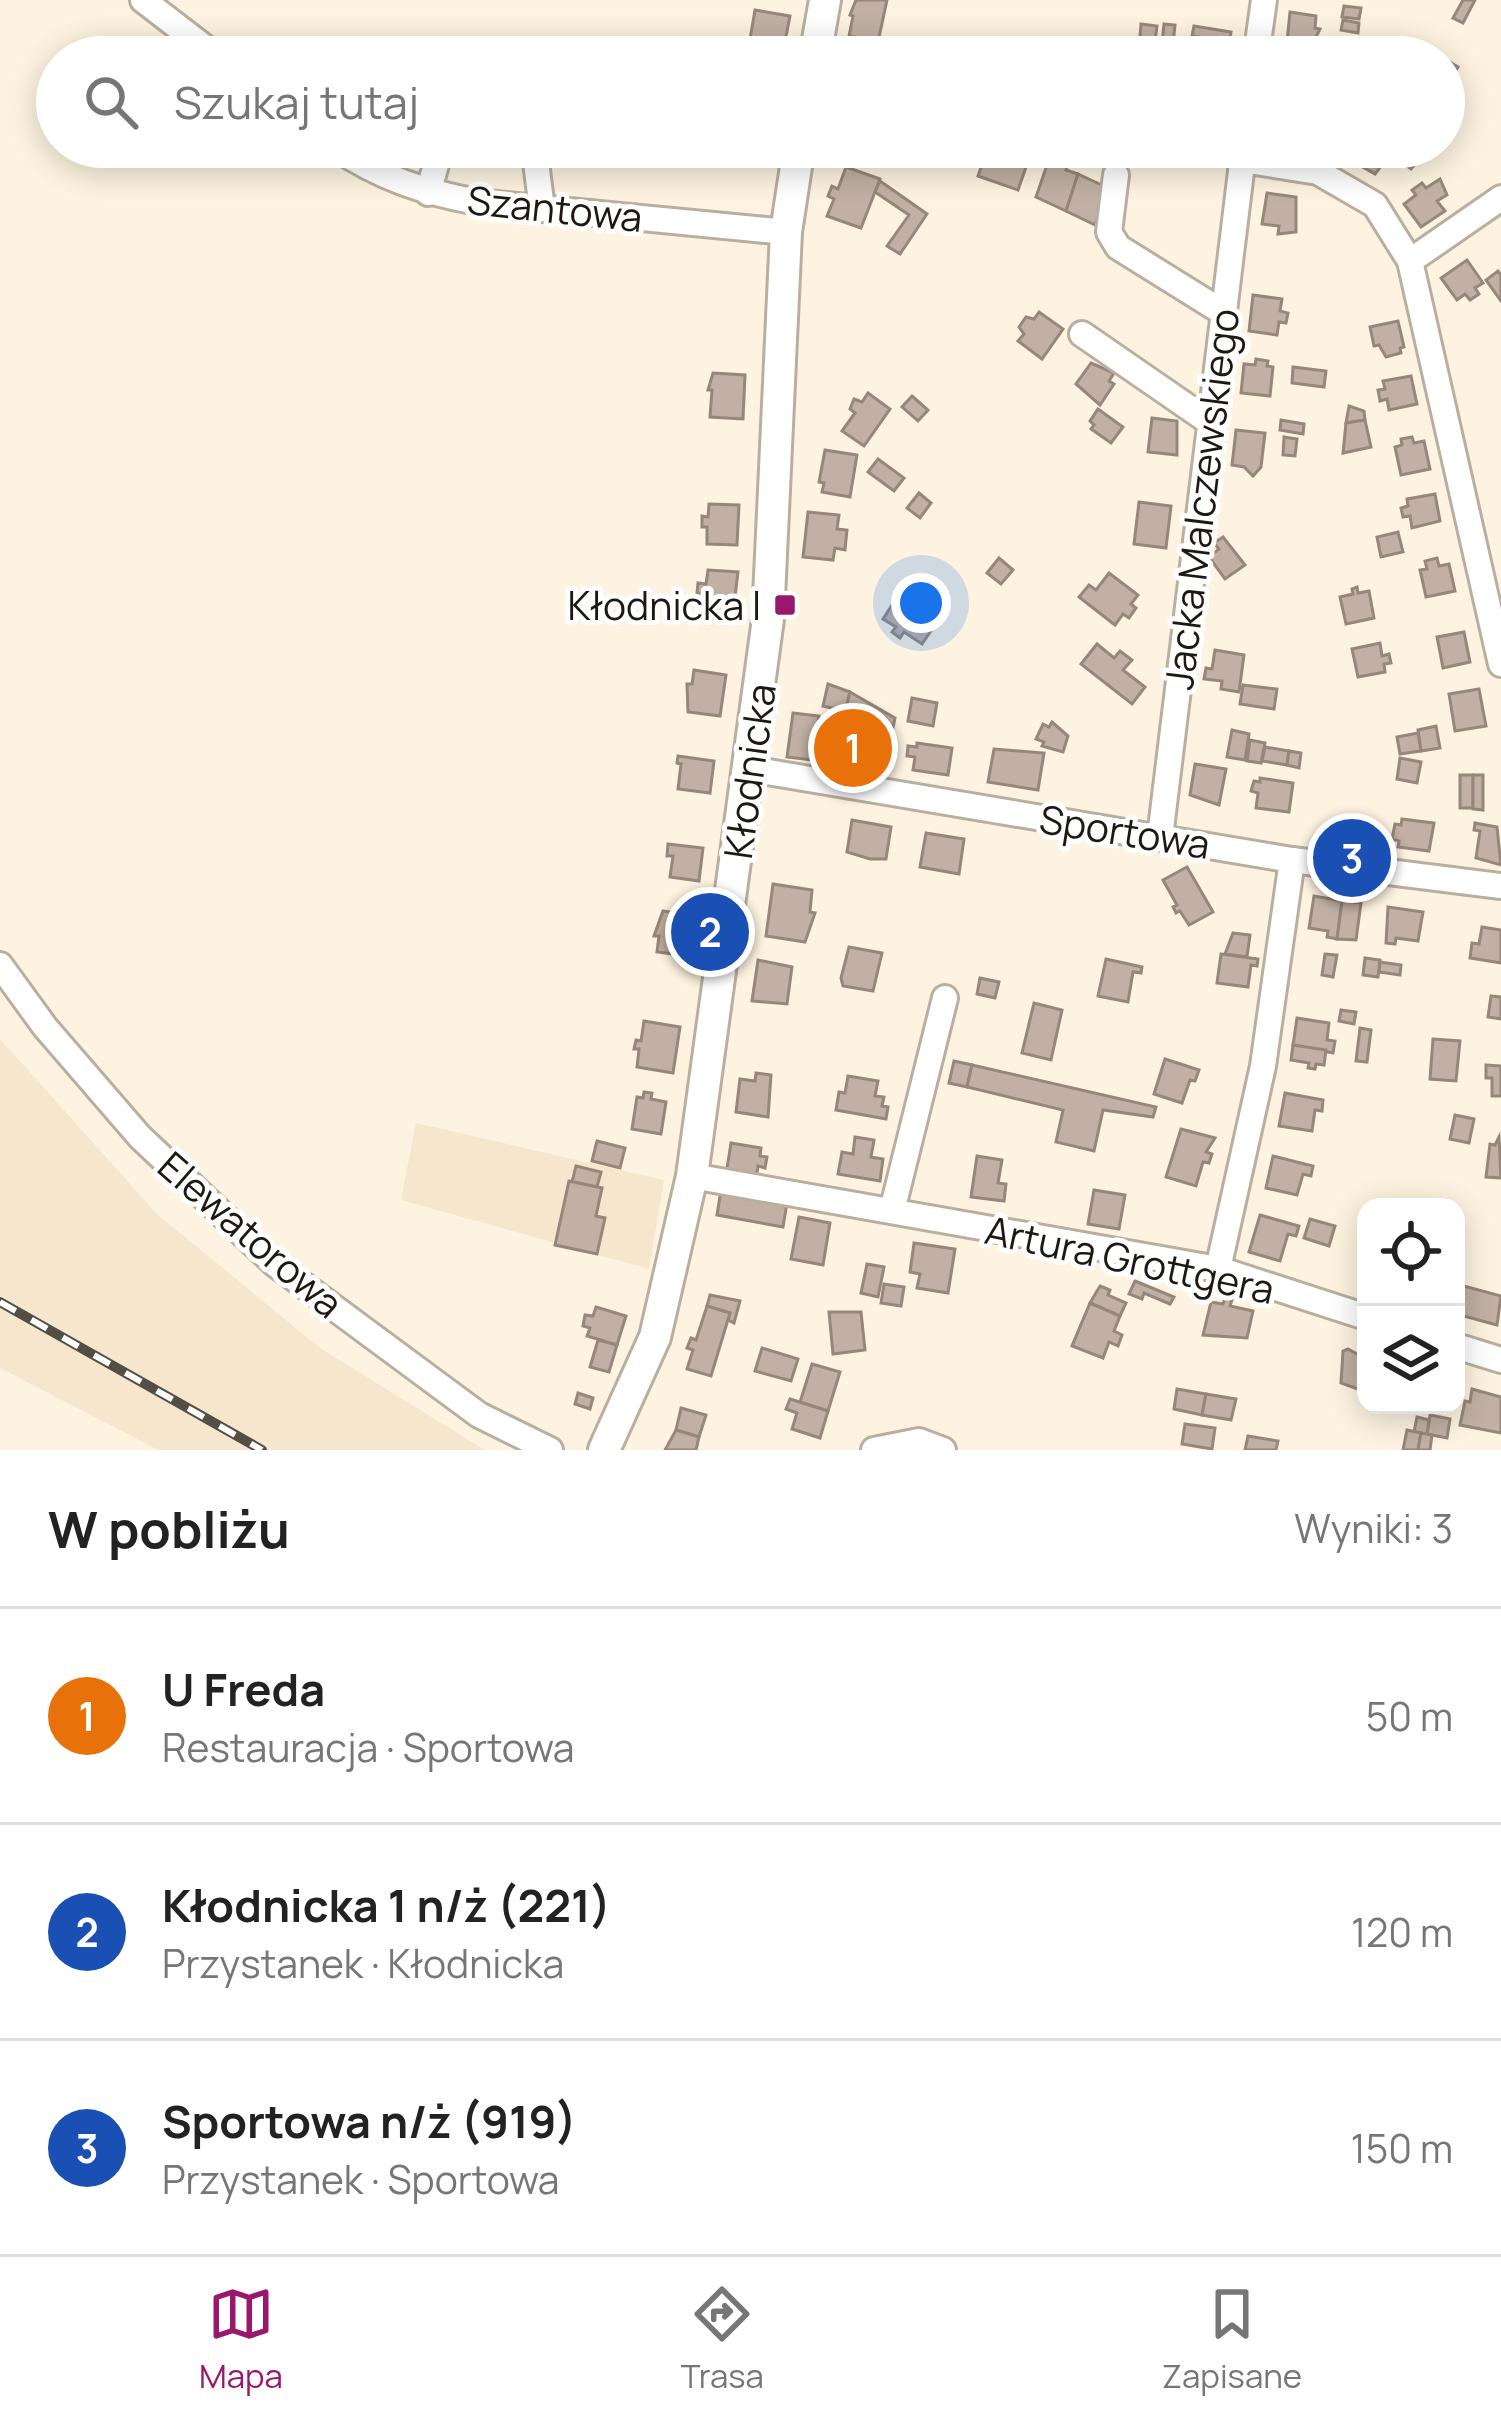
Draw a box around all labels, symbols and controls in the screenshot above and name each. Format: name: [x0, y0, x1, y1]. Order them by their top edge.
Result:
search box: [36, 36, 1465, 168]
icon: search: [78, 69, 144, 135]
text: Szukaj tutaj: [174, 71, 419, 133]
street label: Szantowa: [465, 172, 645, 244]
street label: Jacka Malczewskiego: [1151, 305, 1251, 693]
your location: [891, 573, 951, 633]
place label: Kłodnicka I: [568, 578, 761, 632]
marker: Kłodnicka I: [772, 592, 798, 618]
street label: Kłodnicka: [710, 680, 788, 862]
pin: 1: [814, 703, 892, 793]
street label: Sportowa: [1036, 791, 1214, 871]
pin: 3: [1313, 813, 1391, 903]
pin: 2: [671, 887, 749, 977]
street label: Elewatorowa: [147, 1139, 355, 1329]
map controls: [1357, 1198, 1465, 1414]
button: locate: [1357, 1198, 1465, 1306]
street label: Artura Grottgera: [980, 1202, 1280, 1316]
button: layers: [1357, 1306, 1465, 1414]
text: W pobliżu: [48, 1494, 290, 1563]
text: Wyniki: 3: [1294, 1501, 1453, 1555]
text: U Freda: [162, 1658, 325, 1720]
text: 1: [78, 1689, 96, 1743]
text: 50 m: [1366, 1689, 1453, 1743]
text: Restauracja · Sportowa: [162, 1720, 575, 1774]
text: Kłodnicka 1 n/ż (221): [162, 1874, 611, 1936]
text: 2: [75, 1905, 99, 1959]
text: 120 m: [1351, 1905, 1453, 1959]
text: Przystanek · Kłodnicka: [162, 1936, 564, 1990]
text: Sportowa n/ż (919): [162, 2090, 577, 2152]
text: 3: [76, 2121, 98, 2175]
text: 150 m: [1351, 2121, 1453, 2175]
text: Przystanek · Sportowa: [162, 2152, 559, 2206]
tab: Mapa: [199, 2281, 283, 2398]
tab: Trasa: [681, 2281, 764, 2398]
tab: Zapisane: [1162, 2281, 1302, 2398]

